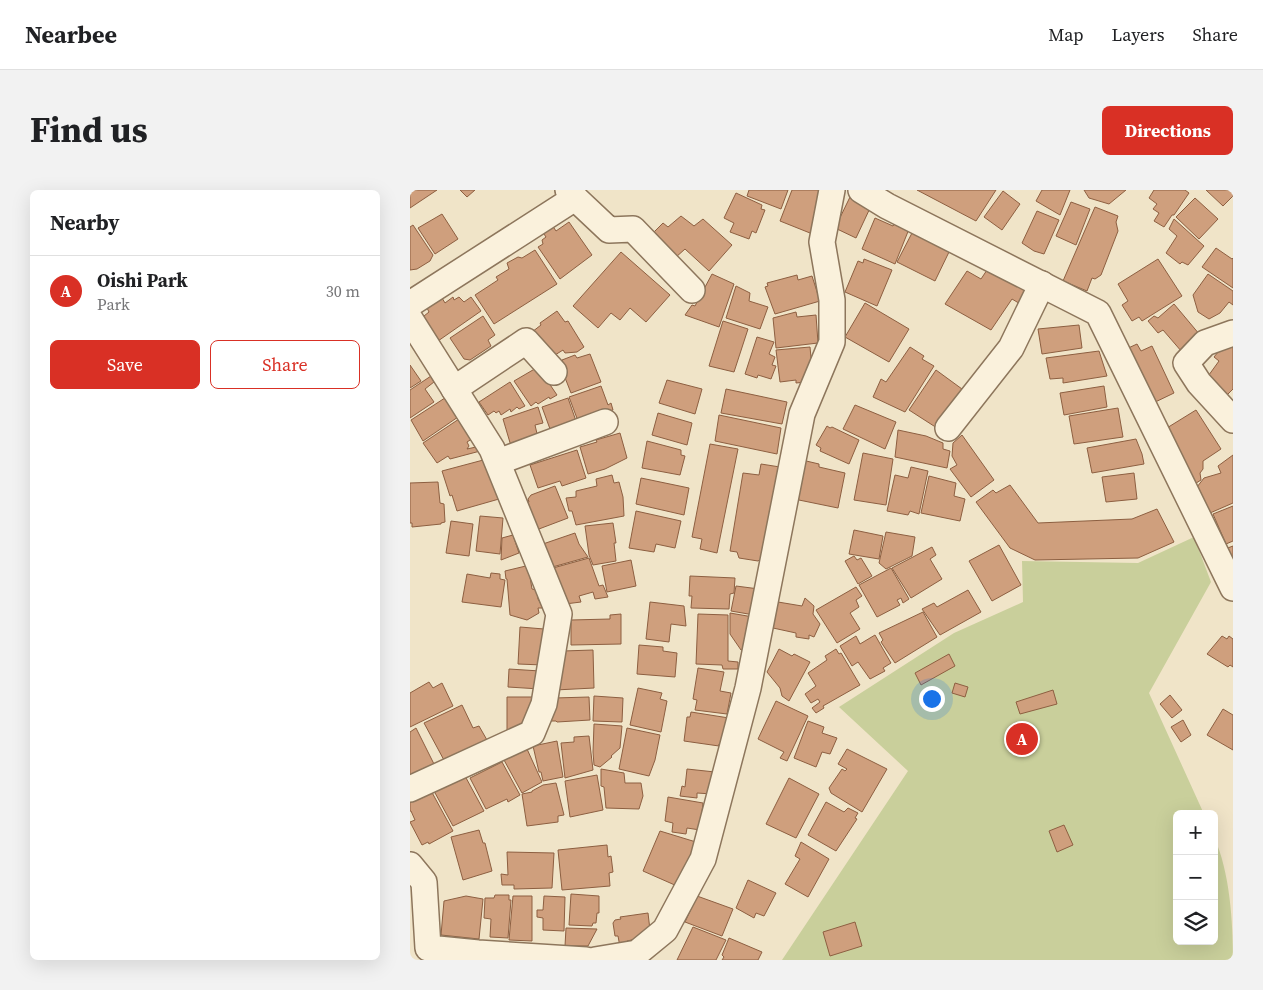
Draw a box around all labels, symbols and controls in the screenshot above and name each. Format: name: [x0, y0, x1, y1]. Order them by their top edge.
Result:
text: Nearbee: [25, 18, 117, 51]
text: Map: [1048, 22, 1083, 47]
text: Layers: [1111, 22, 1164, 47]
text: Share: [1192, 22, 1238, 47]
text: Find us: [30, 106, 148, 154]
button: Directions: [1102, 106, 1233, 155]
text: Nearby: [50, 208, 120, 237]
text: Oishi Park: [97, 267, 188, 293]
text: A: [61, 280, 71, 302]
text: 30 m: [326, 280, 360, 302]
text: Park: [97, 293, 130, 315]
button: Save: [50, 340, 200, 389]
button: Share: [210, 340, 360, 389]
your location: [919, 686, 945, 712]
pin: A: [1006, 720, 1038, 758]
map controls: [1173, 810, 1218, 945]
button: +: [1173, 810, 1218, 855]
button: −: [1173, 855, 1218, 900]
button: layers: [1173, 900, 1218, 945]

